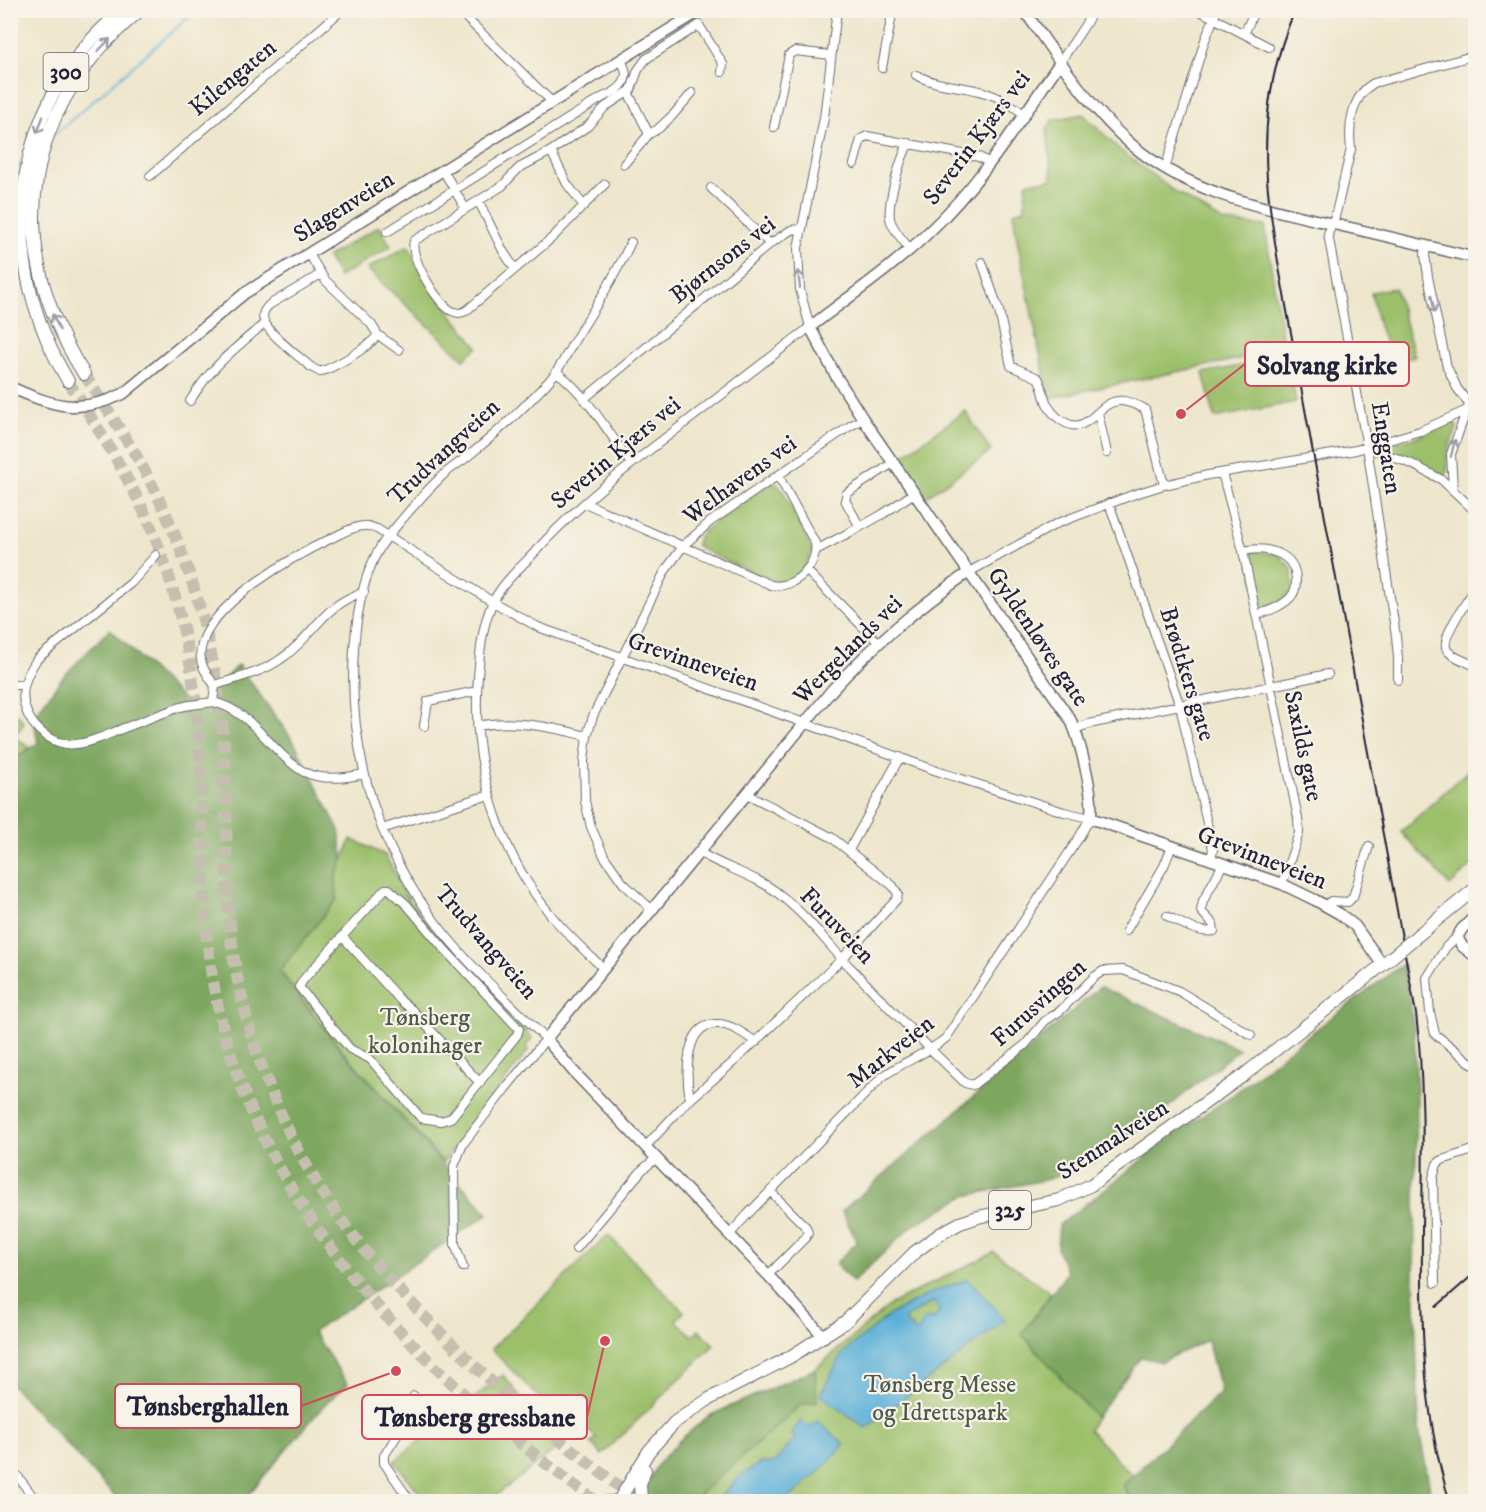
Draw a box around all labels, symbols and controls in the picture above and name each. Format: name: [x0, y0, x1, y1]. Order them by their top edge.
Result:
street label: Kilengaten: [183, 33, 283, 123]
one-way arrow: [97, 38, 111, 53]
road number: 300: [44, 53, 88, 91]
street label: Severin Kjærs vei: [917, 65, 1037, 211]
one-way arrow: [33, 115, 44, 134]
street label: Slagenveien: [288, 164, 400, 250]
street label: Bjørnsons vei: [664, 209, 782, 311]
one-way arrow: [793, 269, 804, 289]
one-way arrow: [1428, 294, 1439, 313]
one-way arrow: [50, 314, 61, 332]
callout: Solvang kirke: [1245, 342, 1409, 386]
text: Solvang kirke: [1257, 350, 1398, 383]
street label: Severin Kjærs vei: [545, 390, 687, 516]
street label: Trudvangveien: [382, 392, 507, 512]
street label: Enggaten: [1364, 400, 1408, 497]
street label: Welhavens vei: [676, 429, 803, 532]
one-way arrow: [1448, 439, 1460, 458]
street label: Gyldenløves gate: [980, 562, 1096, 712]
street label: Wergelands vei: [786, 589, 909, 712]
street label: Brødtkers gate: [1152, 603, 1222, 745]
street label: Grevinneveien: [624, 626, 763, 699]
street label: Saxilds gate: [1277, 688, 1329, 804]
street label: Grevinneveien: [1193, 820, 1331, 897]
street label: Trudvangveien: [428, 878, 544, 1006]
street label: Furuveien: [793, 881, 881, 971]
street label: Furusvingen: [985, 952, 1093, 1054]
park label: Tønsberg kolonihager: [368, 1003, 482, 1061]
street label: Markveien: [842, 1009, 941, 1095]
street label: Stenmalveien: [1052, 1093, 1175, 1187]
road number: 325: [989, 1191, 1031, 1229]
park label: Tønsberg Messe og Idrettspark: [864, 1370, 1016, 1428]
callout: Tønsberghallen: [115, 1384, 301, 1428]
text: Tønsberghallen: [126, 1391, 289, 1424]
callout: Tønsberg gressbane: [362, 1395, 587, 1439]
text: Tønsberg gressbane: [374, 1402, 576, 1435]

